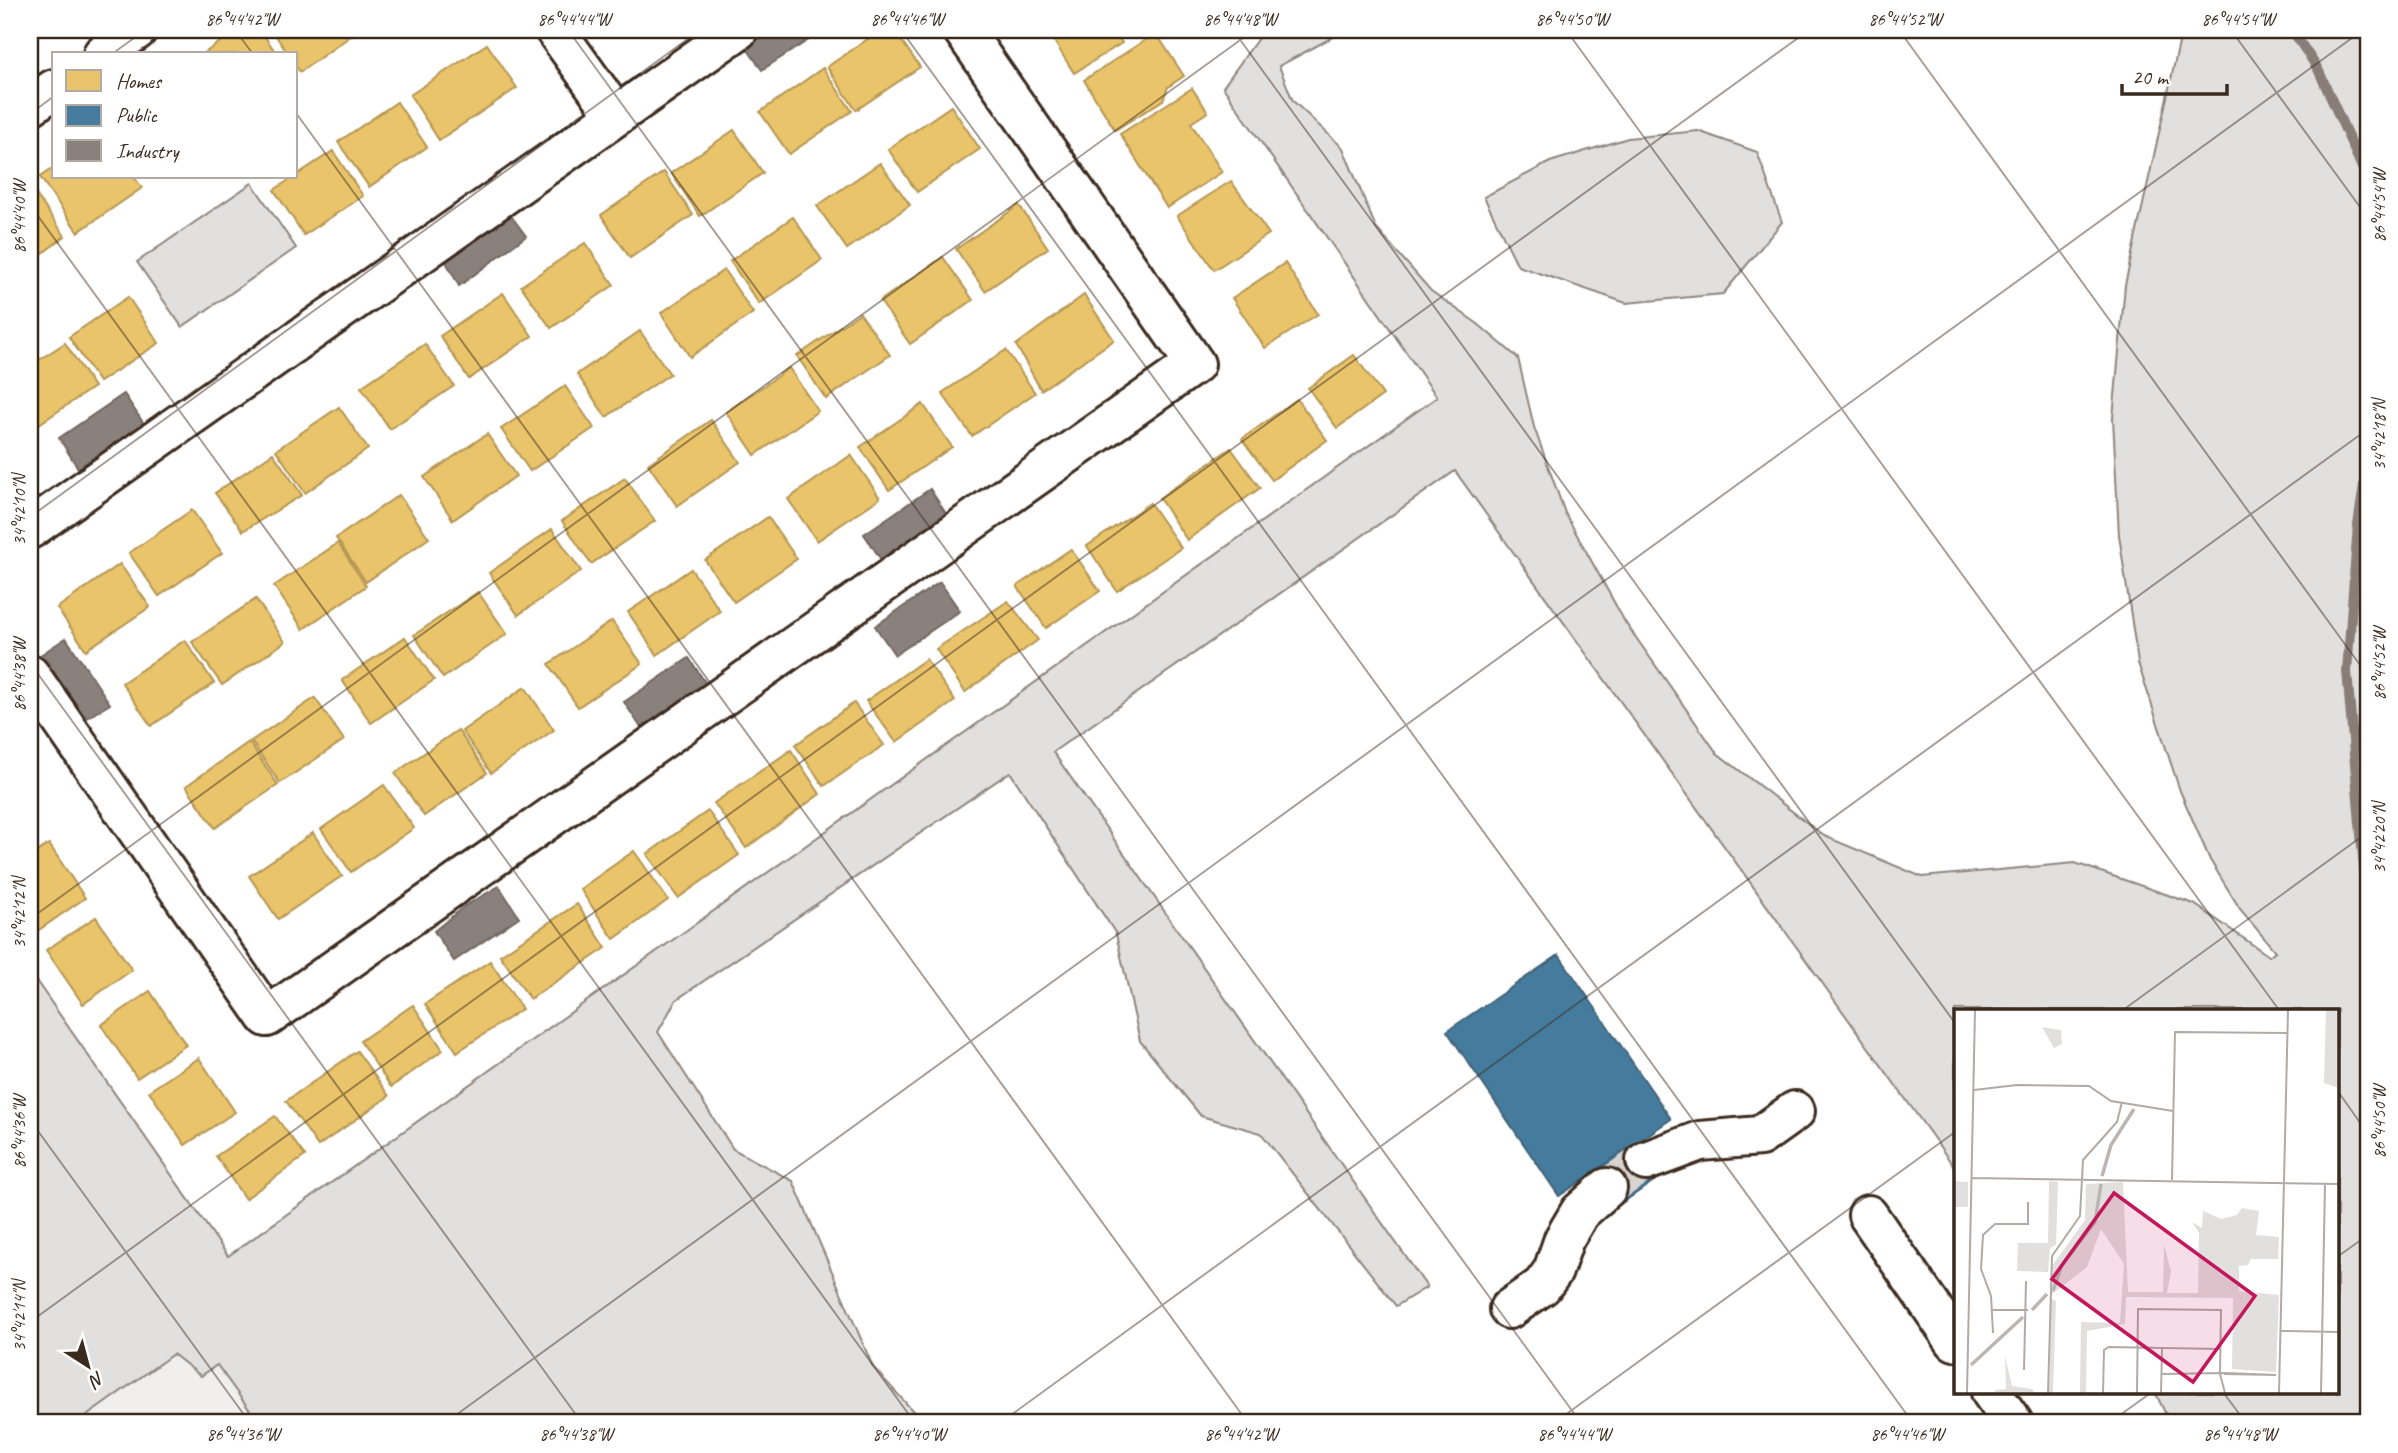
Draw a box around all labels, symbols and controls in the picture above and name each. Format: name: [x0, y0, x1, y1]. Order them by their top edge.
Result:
text: 86°44'42"W: [205, 8, 282, 30]
text: 86°44'44"W: [537, 8, 614, 30]
text: 86°44'46"W: [870, 8, 947, 30]
text: 86°44'48"W: [1203, 8, 1280, 30]
text: 86°44'50"W: [1535, 8, 1612, 30]
text: 86°44'52"W: [1868, 8, 1945, 30]
text: 86°44'54"W: [2201, 8, 2278, 30]
legend: [52, 52, 298, 178]
scale bar: [2122, 52, 2226, 96]
text: 20 m: [2132, 64, 2170, 90]
text: Homes: [116, 68, 163, 94]
text: Public: [116, 102, 158, 128]
text: Industry: [116, 138, 180, 164]
text: 86°44'54"W: [2368, 166, 2390, 243]
text: 86°44'40"W: [8, 177, 30, 254]
text: 34°42'18"N: [2368, 396, 2390, 470]
text: 34°42'10"N: [8, 471, 30, 545]
text: 86°44'52"W: [2368, 624, 2390, 701]
text: 86°44'38"W: [8, 635, 30, 712]
text: 34°42'20"N: [2368, 799, 2390, 873]
text: 34°42'12"N: [8, 874, 30, 948]
inset map: [1954, 1009, 2338, 1394]
text: 86°44'50"W: [2368, 1082, 2390, 1159]
text: 86°44'36"W: [8, 1092, 30, 1169]
text: 34°42'14"N: [8, 1277, 30, 1351]
north arrow: [52, 1330, 122, 1400]
text: N: [83, 1366, 109, 1394]
text: 86°44'36"W: [206, 1423, 283, 1445]
text: 86°44'38"W: [539, 1423, 616, 1445]
text: 86°44'40"W: [872, 1423, 949, 1445]
text: 86°44'42"W: [1204, 1423, 1281, 1445]
text: 86°44'44"W: [1537, 1423, 1614, 1445]
text: 86°44'46"W: [1870, 1423, 1947, 1445]
text: 86°44'48"W: [2203, 1423, 2280, 1445]

